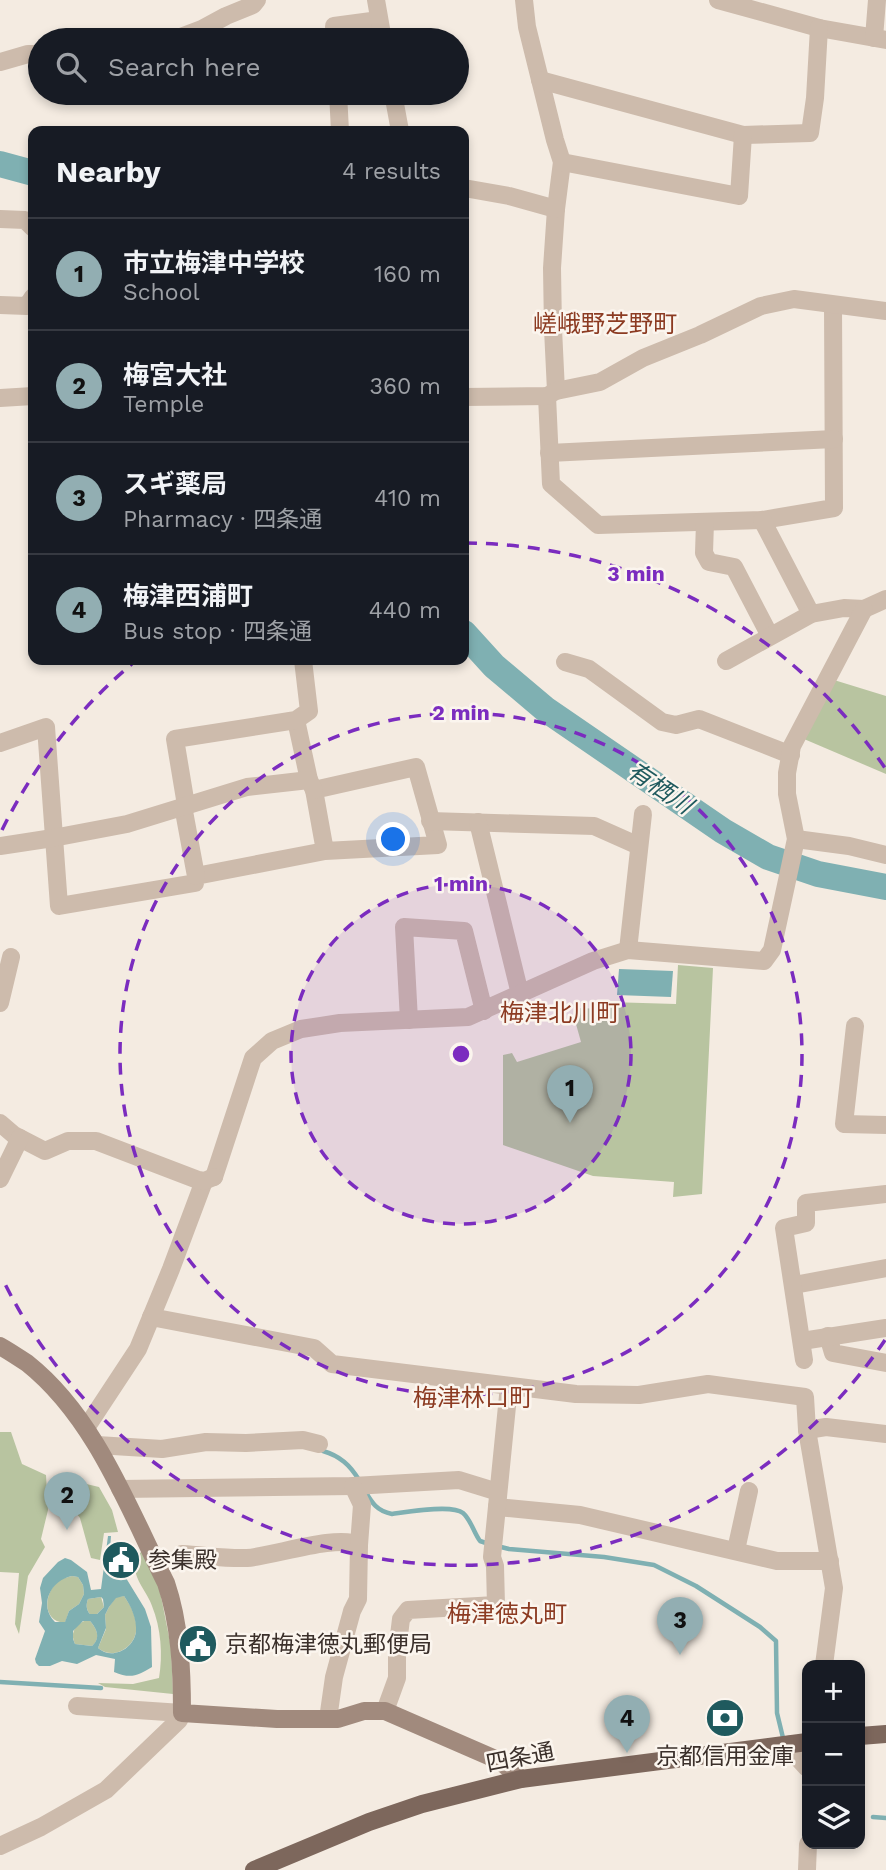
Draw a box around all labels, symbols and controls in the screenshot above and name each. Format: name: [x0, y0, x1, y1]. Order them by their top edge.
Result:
search box: [28, 28, 469, 105]
icon: search: [52, 48, 90, 86]
text: Search here: [108, 52, 260, 82]
text: Nearby: [56, 154, 161, 189]
text: 4 results: [342, 158, 441, 185]
text: 市立梅津中学校: [123, 248, 305, 278]
text: 1: [74, 261, 84, 288]
text: 160 m: [374, 261, 441, 288]
text: School: [123, 279, 200, 306]
district label: 嵯峨野芝野町: [533, 310, 677, 338]
text: 梅宮大社: [123, 360, 227, 390]
text: 2: [72, 373, 86, 400]
text: 360 m: [370, 373, 441, 400]
text: Temple: [123, 391, 204, 418]
text: スギ薬局: [123, 469, 227, 499]
text: 3: [72, 485, 86, 512]
text: 410 m: [374, 485, 441, 512]
text: Pharmacy · 四条通: [123, 506, 322, 533]
text: 3 min: [607, 561, 665, 586]
text: 梅津西浦町: [123, 581, 253, 611]
text: 4: [72, 597, 86, 624]
text: 440 m: [369, 597, 441, 624]
text: Bus stop · 四条通: [123, 618, 312, 645]
text: 2 min: [432, 700, 490, 725]
water label: 有栖川: [622, 756, 700, 821]
your location: [376, 822, 410, 856]
text: 1 min: [434, 871, 488, 896]
district label: 梅津北川町: [500, 999, 620, 1027]
centre of rings: [449, 1042, 473, 1066]
pin: 1: [547, 1065, 593, 1123]
district label: 梅津林口町: [413, 1384, 533, 1412]
pin: 2: [44, 1472, 90, 1530]
public building icon: 参集殿: [100, 1539, 142, 1581]
place label: 参集殿: [148, 1547, 217, 1574]
pin: 3: [657, 1597, 703, 1655]
district label: 梅津徳丸町: [447, 1600, 567, 1628]
public building icon: 京都梅津徳丸郵便局: [177, 1623, 219, 1665]
place label: 京都梅津徳丸郵便局: [225, 1631, 432, 1658]
map controls: [802, 1660, 865, 1849]
button: +: [802, 1660, 865, 1723]
pin: 4: [604, 1695, 650, 1753]
bank icon: 京都信用金庫: [704, 1697, 746, 1739]
button: −: [802, 1723, 865, 1786]
street label: 四条通: [484, 1738, 557, 1777]
place label: 京都信用金庫: [656, 1743, 794, 1770]
button: layers: [802, 1786, 865, 1849]

